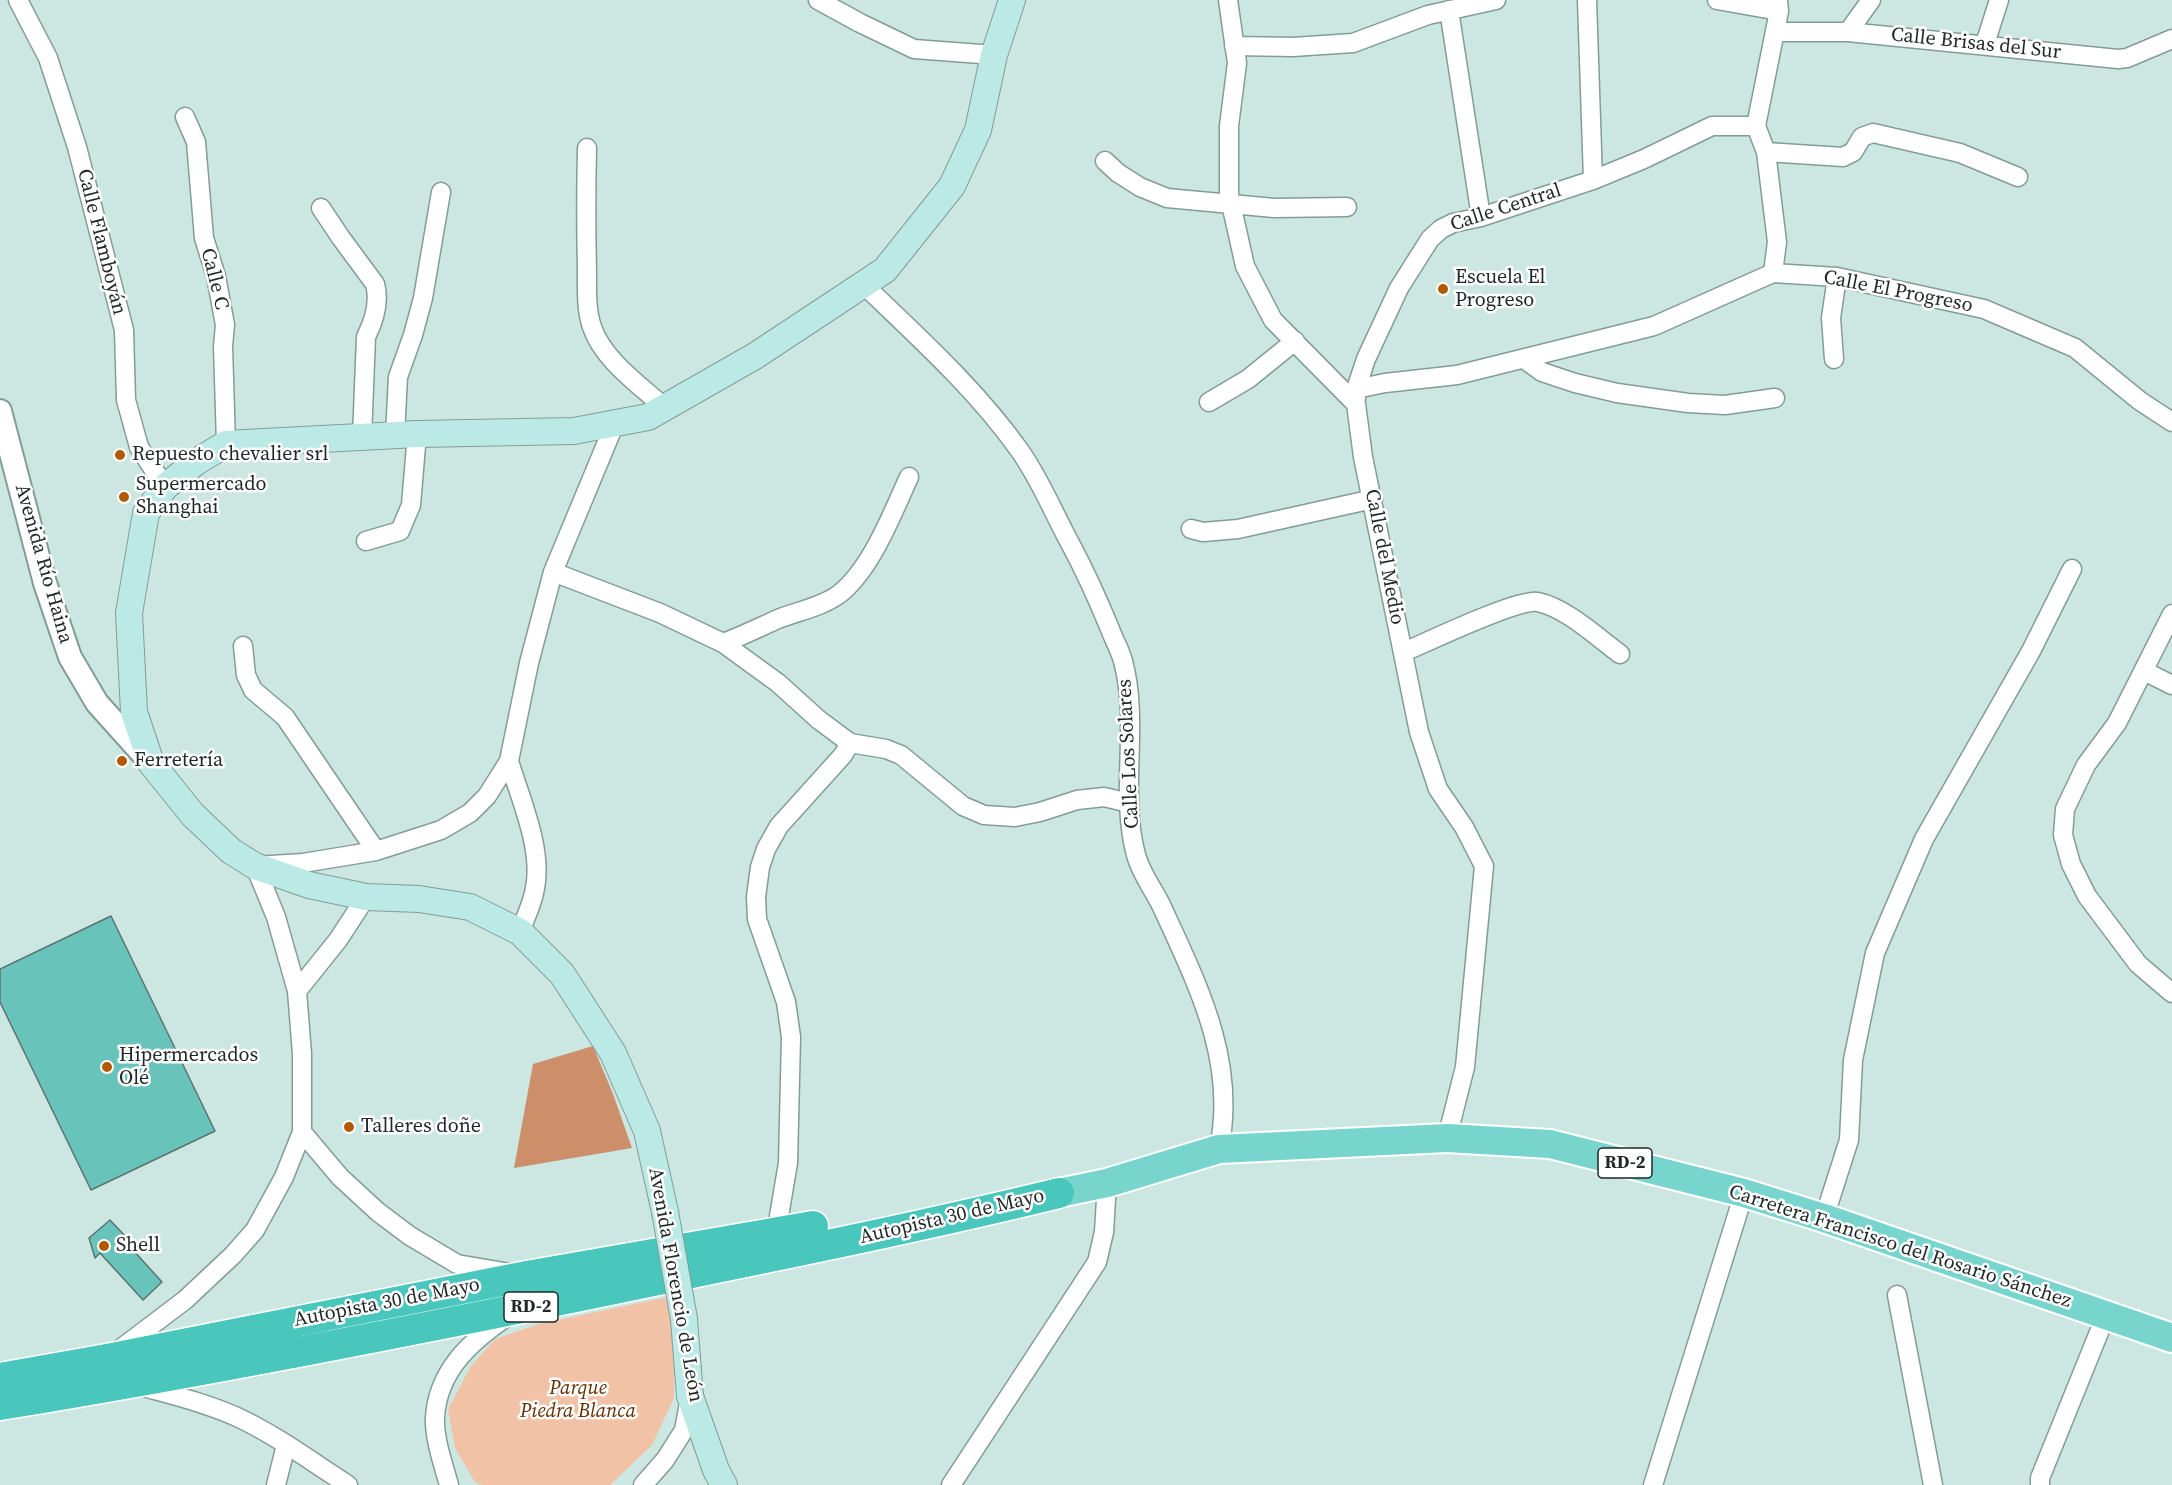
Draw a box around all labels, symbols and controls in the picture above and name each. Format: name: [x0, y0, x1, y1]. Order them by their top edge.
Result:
street label: Calle Brisas del Sur: [1890, 23, 2062, 65]
street label: Calle Flamboyán: [71, 167, 131, 317]
street label: Calle Central: [1447, 179, 1565, 237]
street label: Calle C: [195, 246, 233, 312]
place label: Escuela El Progreso: [1455, 266, 1546, 313]
street label: Calle El Progreso: [1821, 266, 1975, 318]
marker: Escuela El Progreso: [1436, 282, 1450, 296]
place label: Repuesto chevalier srl: [132, 443, 328, 467]
marker: Repuesto chevalier srl: [113, 448, 127, 462]
place label: Supermercado Shanghai: [136, 473, 267, 520]
street label: Avenida Río Haina: [9, 482, 77, 646]
street label: Calle del Medio: [1359, 487, 1409, 627]
marker: Supermercado Shanghai: [117, 490, 131, 504]
street label: Calle Los Solares: [1113, 679, 1145, 829]
place label: Ferretería: [134, 749, 223, 773]
marker: Ferretería: [115, 754, 129, 768]
place label: Hipermercados Olé: [119, 1044, 258, 1091]
marker: Hipermercados Olé: [100, 1060, 114, 1074]
place label: Talleres doñe: [361, 1115, 481, 1139]
marker: Talleres doñe: [342, 1120, 356, 1134]
road number: RD-2: [1598, 1148, 1652, 1178]
street label: Avenida Florencio de León: [643, 1166, 707, 1404]
street label: Carretera Francisco del Rosario Sánchez: [1726, 1180, 2074, 1314]
street label: Autopista 30 de Mayo: [857, 1184, 1047, 1250]
place label: Shell: [116, 1234, 160, 1258]
marker: Shell: [97, 1239, 111, 1253]
street label: Autopista 30 de Mayo: [292, 1273, 482, 1333]
road number: RD-2: [504, 1292, 558, 1322]
park label: Parque Piedra Blanca: [520, 1377, 636, 1424]

